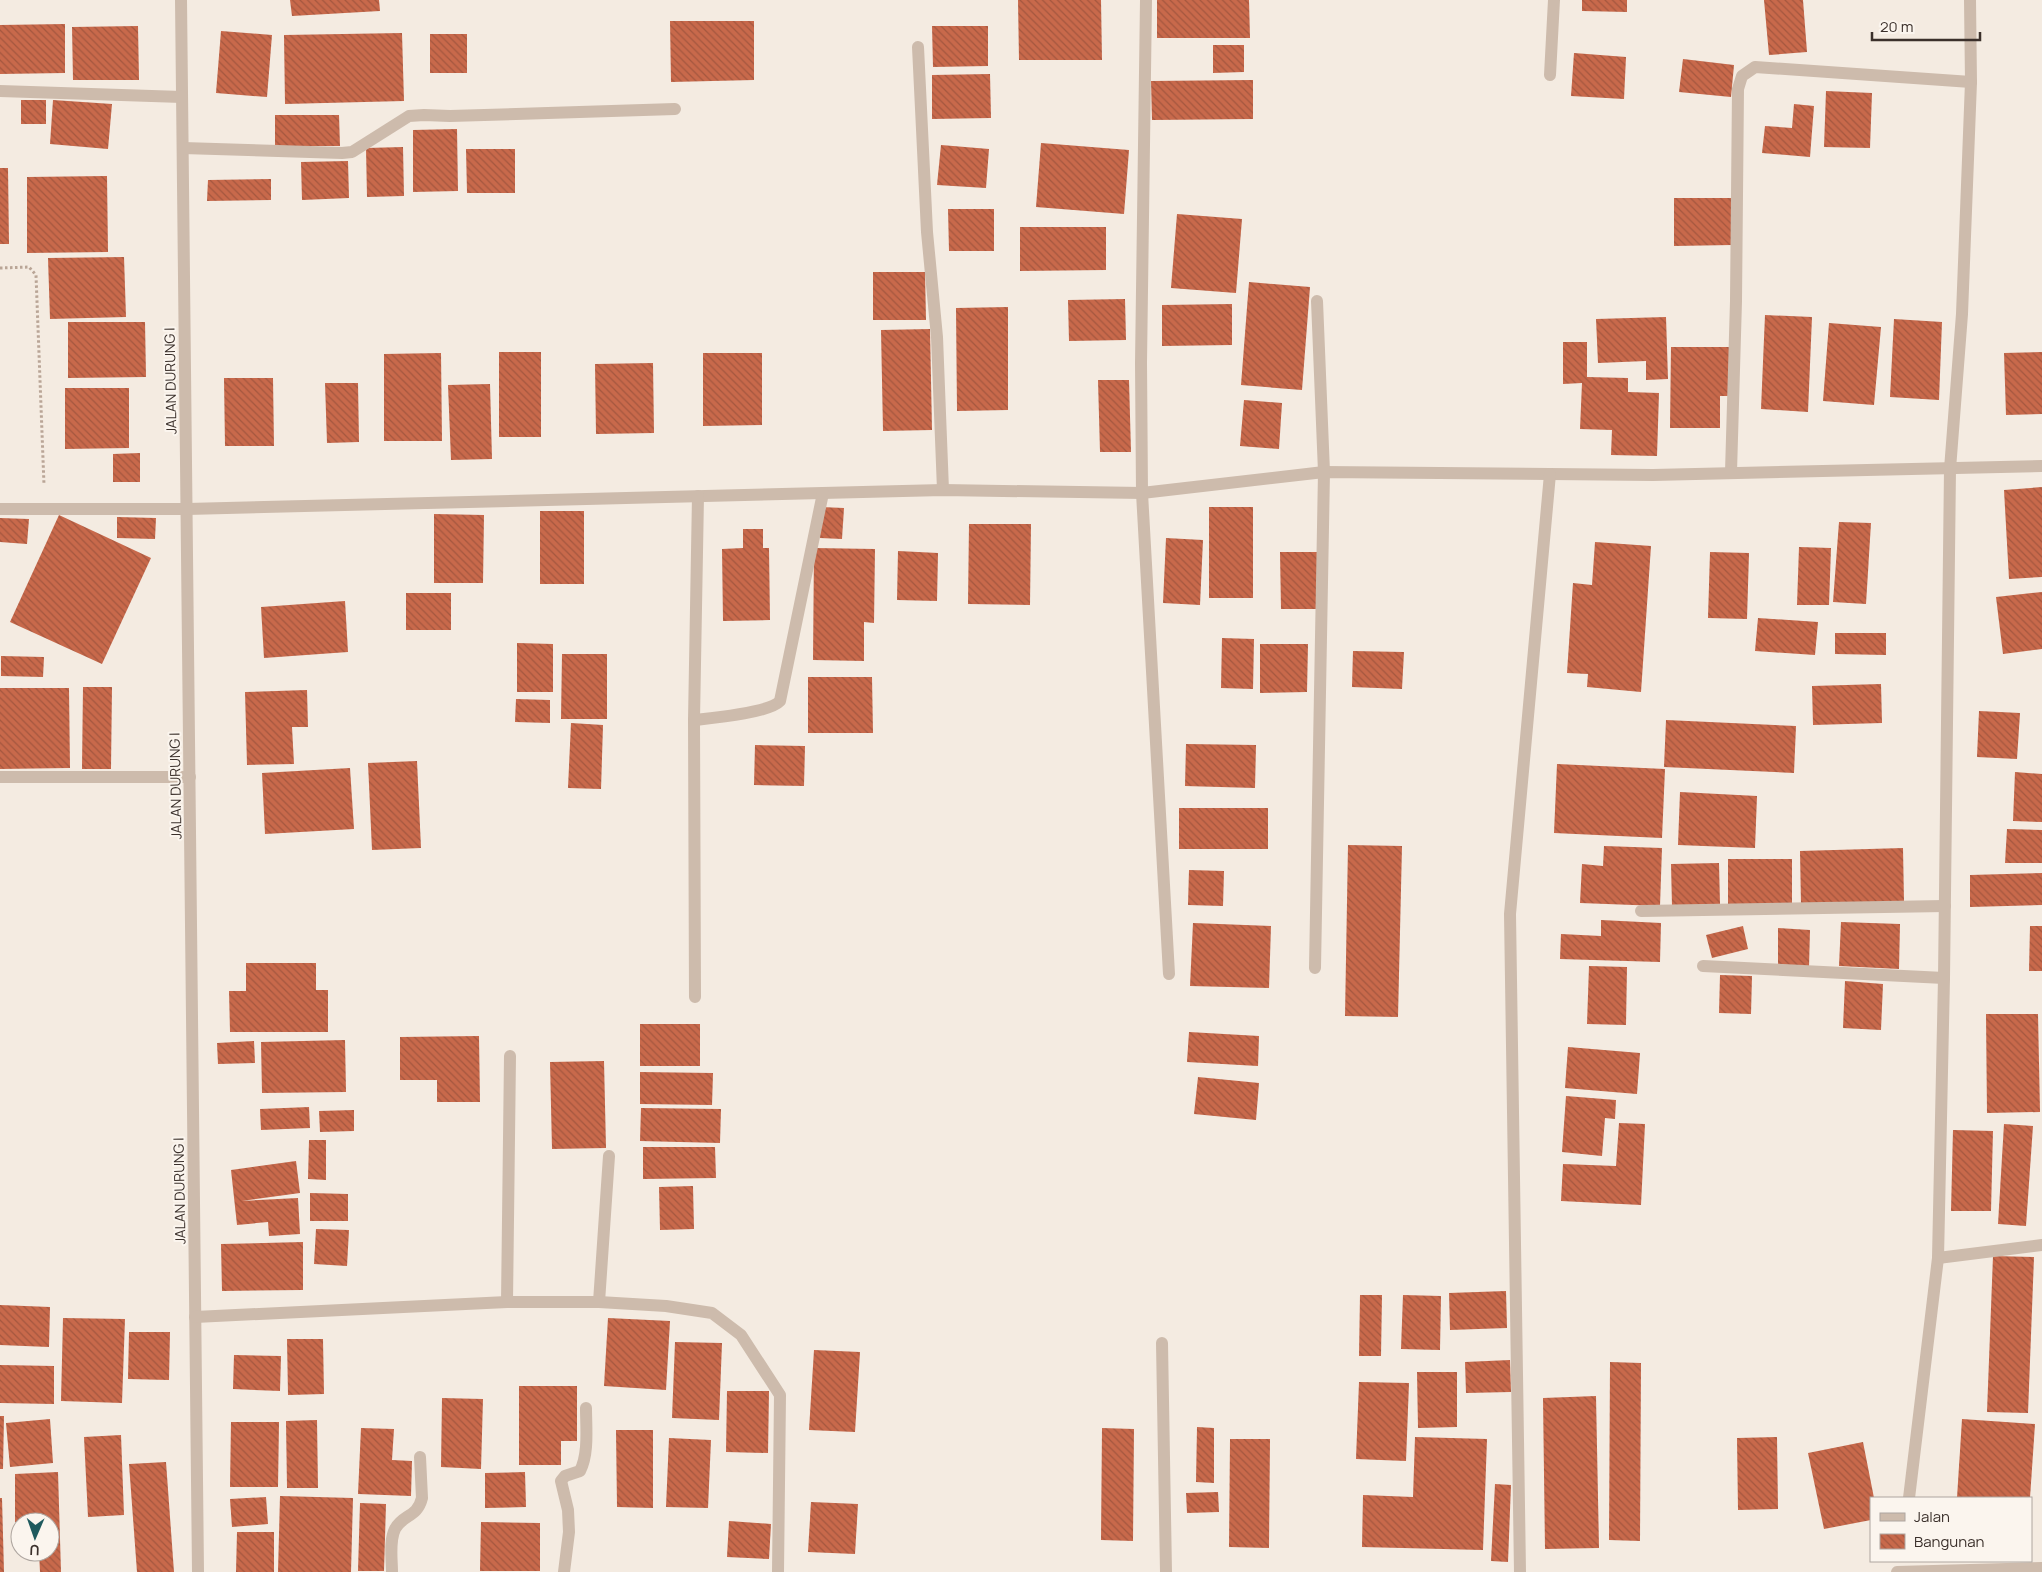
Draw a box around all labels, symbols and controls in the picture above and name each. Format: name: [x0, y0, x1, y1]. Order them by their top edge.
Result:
scale bar: [1872, 10, 1980, 42]
text: 20 m: [1880, 16, 1913, 37]
street label: JALAN DURUNG I: [160, 327, 180, 435]
street label: JALAN DURUNG I: [165, 732, 185, 840]
street label: JALAN DURUNG I: [169, 1137, 189, 1245]
legend: [1870, 1497, 2032, 1562]
text: Jalan: [1914, 1506, 1950, 1527]
north arrow: [10, 1512, 60, 1562]
text: Bangunan: [1914, 1531, 1984, 1552]
text: U: [29, 1541, 40, 1560]

